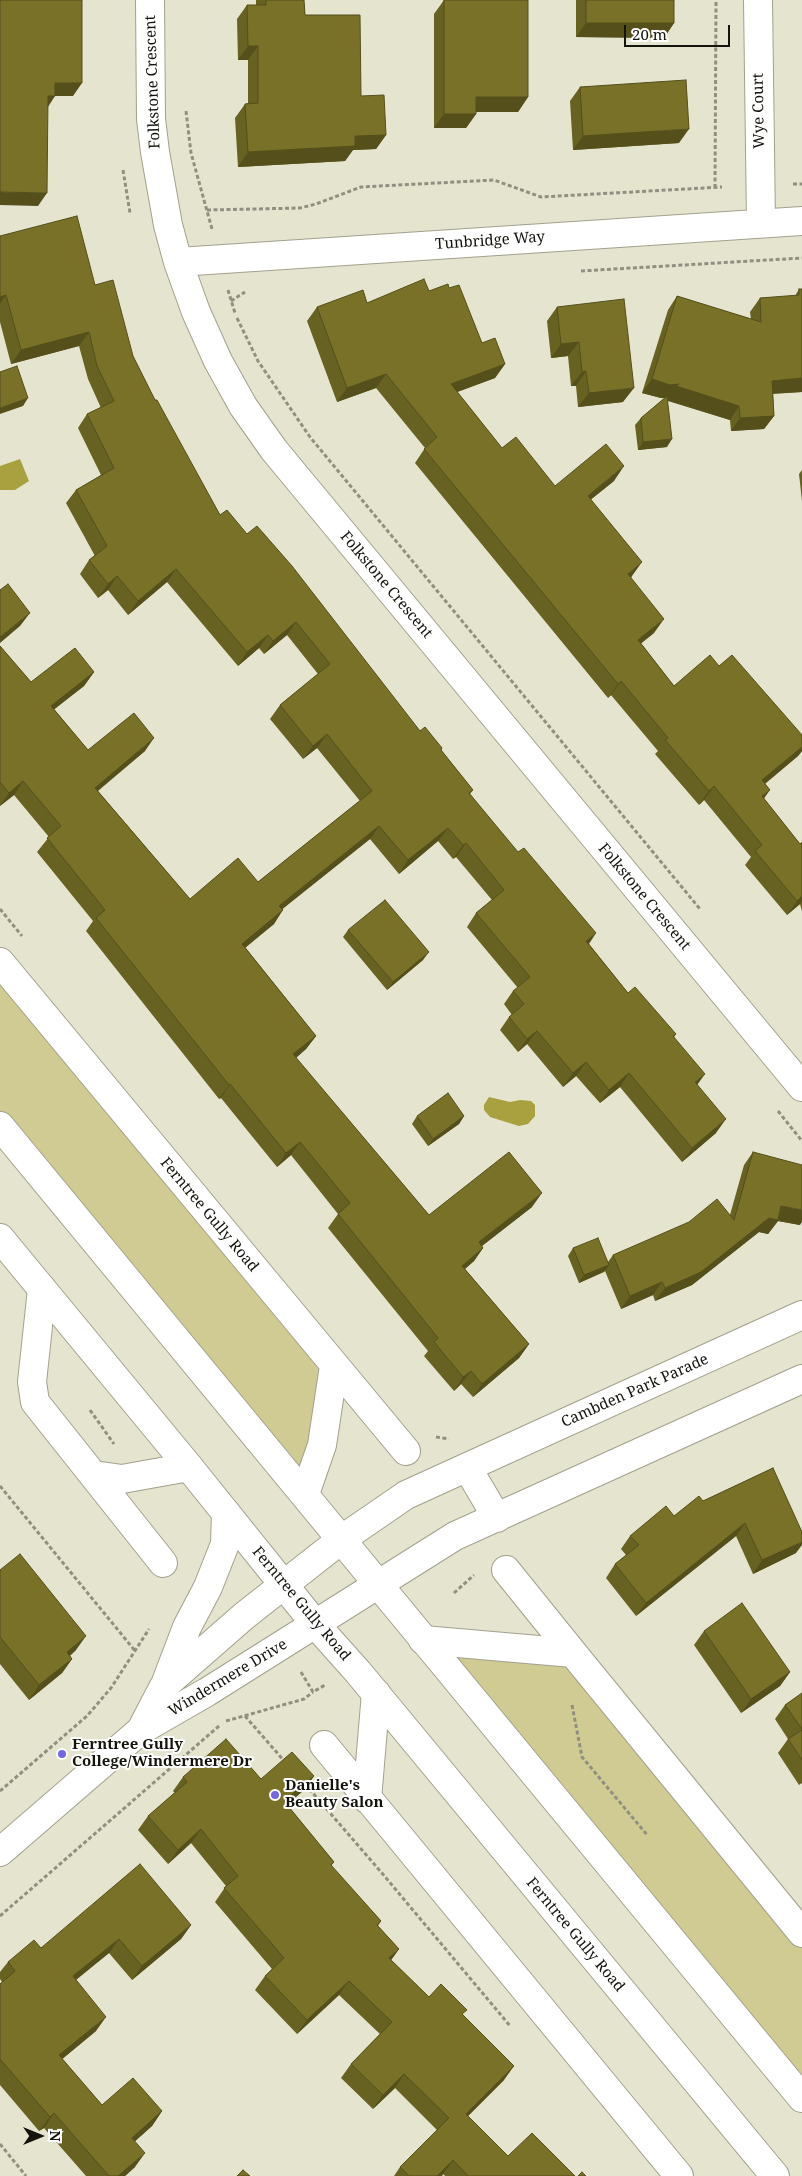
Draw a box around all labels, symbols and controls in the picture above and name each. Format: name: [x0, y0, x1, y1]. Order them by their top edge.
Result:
street label: Folkstone Crescent: [142, 15, 164, 149]
scale bar: [627, 15, 733, 47]
text: 20 m: [632, 24, 667, 44]
street label: Wye Court: [749, 73, 769, 149]
street label: Tunbridge Way: [435, 228, 545, 254]
street label: Folkstone Crescent: [336, 528, 436, 642]
street label: Folkstone Crescent: [594, 840, 694, 954]
street label: Ferntree Gully Road: [156, 1154, 262, 1276]
street label: Cambden Park Parade: [559, 1350, 711, 1432]
street label: Ferntree Gully Road: [248, 1543, 354, 1665]
street label: Windermere Drive: [165, 1635, 291, 1721]
place label: Ferntree Gully College/Windermere Dr: [72, 1736, 252, 1771]
marker: Ferntree Gully College/Windermere Dr: [56, 1748, 68, 1760]
place label: Danielle's Beauty Salon: [285, 1777, 384, 1812]
marker: Danielle's Beauty Salon: [269, 1789, 281, 1801]
street label: Ferntree Gully Road: [522, 1874, 628, 1996]
north arrow: [15, 2111, 65, 2161]
text: N: [46, 2130, 65, 2142]

